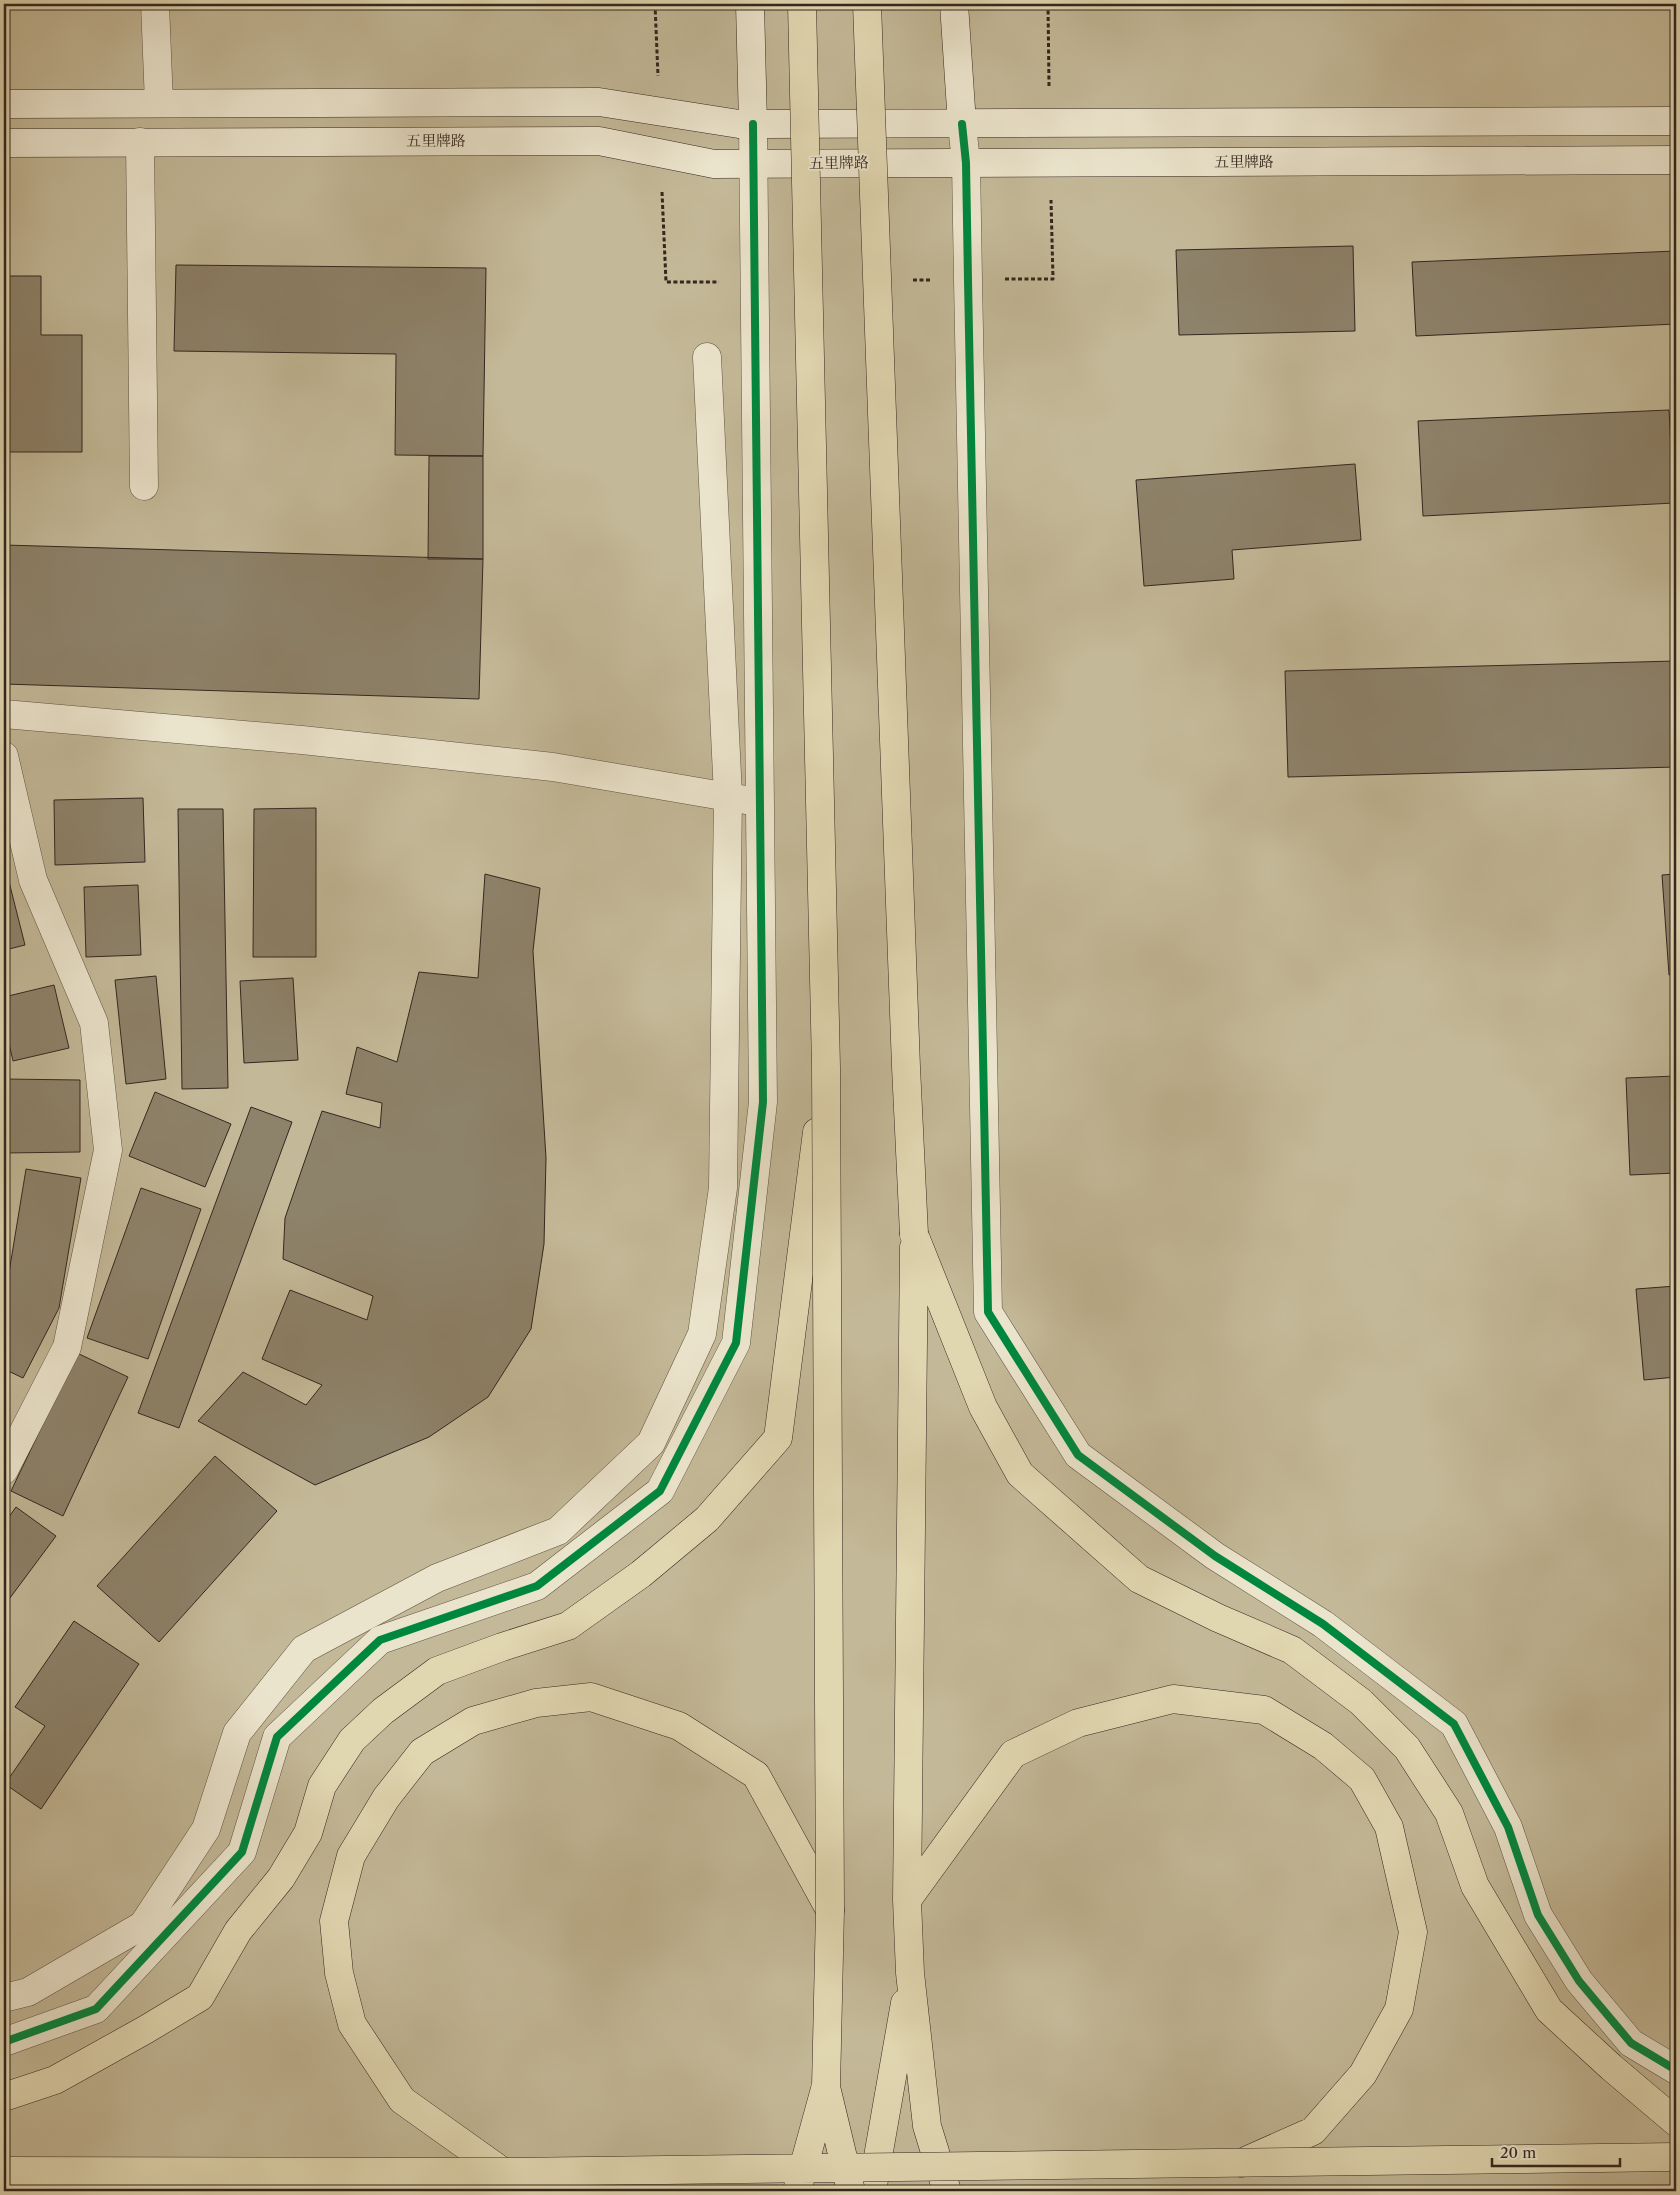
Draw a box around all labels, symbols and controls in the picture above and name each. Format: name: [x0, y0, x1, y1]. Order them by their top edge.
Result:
street label: 五里牌路: [406, 131, 466, 150]
street label: 五里牌路: [809, 152, 869, 173]
street label: 五里牌路: [1214, 152, 1274, 171]
scale bar: [1492, 2135, 1620, 2167]
text: 20 m: [1500, 2143, 1536, 2162]

